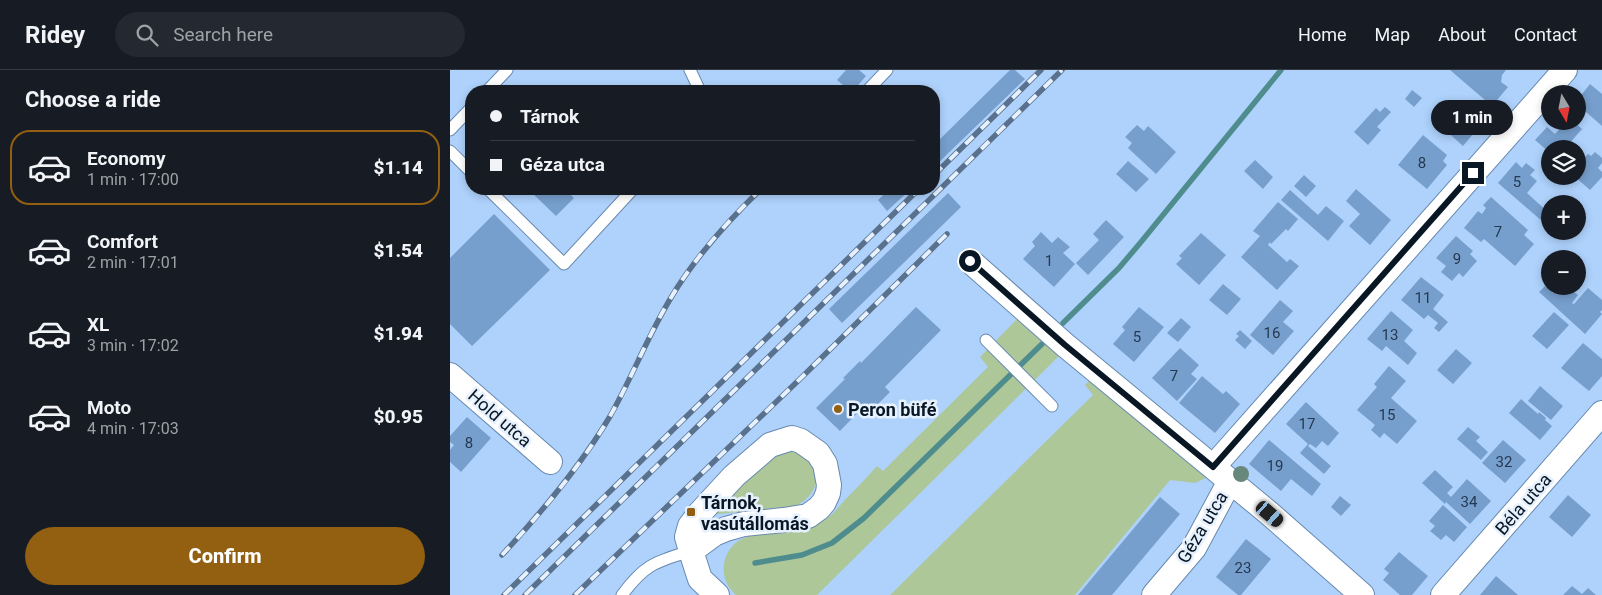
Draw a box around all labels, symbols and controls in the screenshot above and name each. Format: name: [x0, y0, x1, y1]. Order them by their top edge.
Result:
search box: [115, 12, 465, 57]
text: Ridey: [25, 21, 85, 49]
icon: search: [133, 21, 161, 49]
text: Search here: [173, 23, 273, 46]
text: Home: [1298, 24, 1347, 45]
text: Map: [1375, 24, 1410, 45]
text: About: [1438, 24, 1486, 45]
text: Contact: [1514, 24, 1577, 45]
north arrow: [1541, 85, 1586, 130]
map controls: [1541, 85, 1586, 295]
text: Choose a ride: [25, 87, 161, 112]
callout: 1 min: [1432, 101, 1514, 136]
text: Tárnok: [520, 105, 579, 128]
text: 1 min: [1452, 108, 1492, 127]
button: layers: [1541, 140, 1586, 185]
icon: car: [27, 145, 72, 190]
text: Economy: [87, 147, 166, 170]
text: Géza utca: [520, 153, 605, 176]
house number: 8: [1418, 154, 1426, 172]
text: $1.14: [374, 156, 423, 179]
route end: [1462, 162, 1484, 184]
text: 1 min · 17:00: [87, 170, 179, 189]
house number: 5: [1513, 173, 1521, 191]
button: +: [1541, 195, 1586, 240]
house number: 7: [1494, 223, 1502, 241]
icon: car: [27, 228, 72, 273]
text: Comfort: [87, 230, 158, 253]
text: $1.54: [374, 239, 423, 262]
route start: [959, 250, 981, 272]
house number: 9: [1453, 250, 1461, 268]
button: −: [1541, 250, 1586, 295]
house number: 1: [1045, 252, 1053, 270]
text: 2 min · 17:01: [87, 253, 179, 272]
house number: 11: [1415, 289, 1431, 307]
icon: car: [27, 311, 72, 356]
text: XL: [87, 313, 109, 336]
text: $1.94: [374, 322, 423, 345]
house number: 16: [1264, 324, 1280, 342]
house number: 13: [1382, 326, 1398, 344]
house number: 5: [1133, 328, 1141, 346]
text: 3 min · 17:02: [87, 336, 179, 355]
house number: 7: [1170, 367, 1178, 385]
street label: Hold utca: [464, 385, 536, 451]
icon: car: [27, 394, 72, 439]
text: Moto: [87, 396, 131, 419]
place label: Peron büfé: [848, 399, 937, 420]
marker: Peron büfé: [832, 403, 844, 415]
text: $0.95: [374, 405, 423, 428]
house number: 15: [1379, 406, 1395, 424]
house number: 17: [1299, 415, 1315, 433]
text: 4 min · 17:03: [87, 419, 179, 438]
house number: 8: [465, 434, 473, 452]
house number: 32: [1496, 453, 1512, 471]
house number: 19: [1267, 457, 1283, 475]
street label: Béla utca: [1491, 469, 1555, 539]
street label: Géza utca: [1172, 487, 1232, 567]
place label: Tárnok, vasútállomás: [701, 492, 809, 534]
house number: 34: [1461, 493, 1478, 511]
car: [1253, 498, 1286, 530]
marker: Tárnok, vasútállomás: [685, 506, 697, 518]
button: Confirm: [25, 527, 425, 585]
house number: 23: [1235, 559, 1251, 577]

